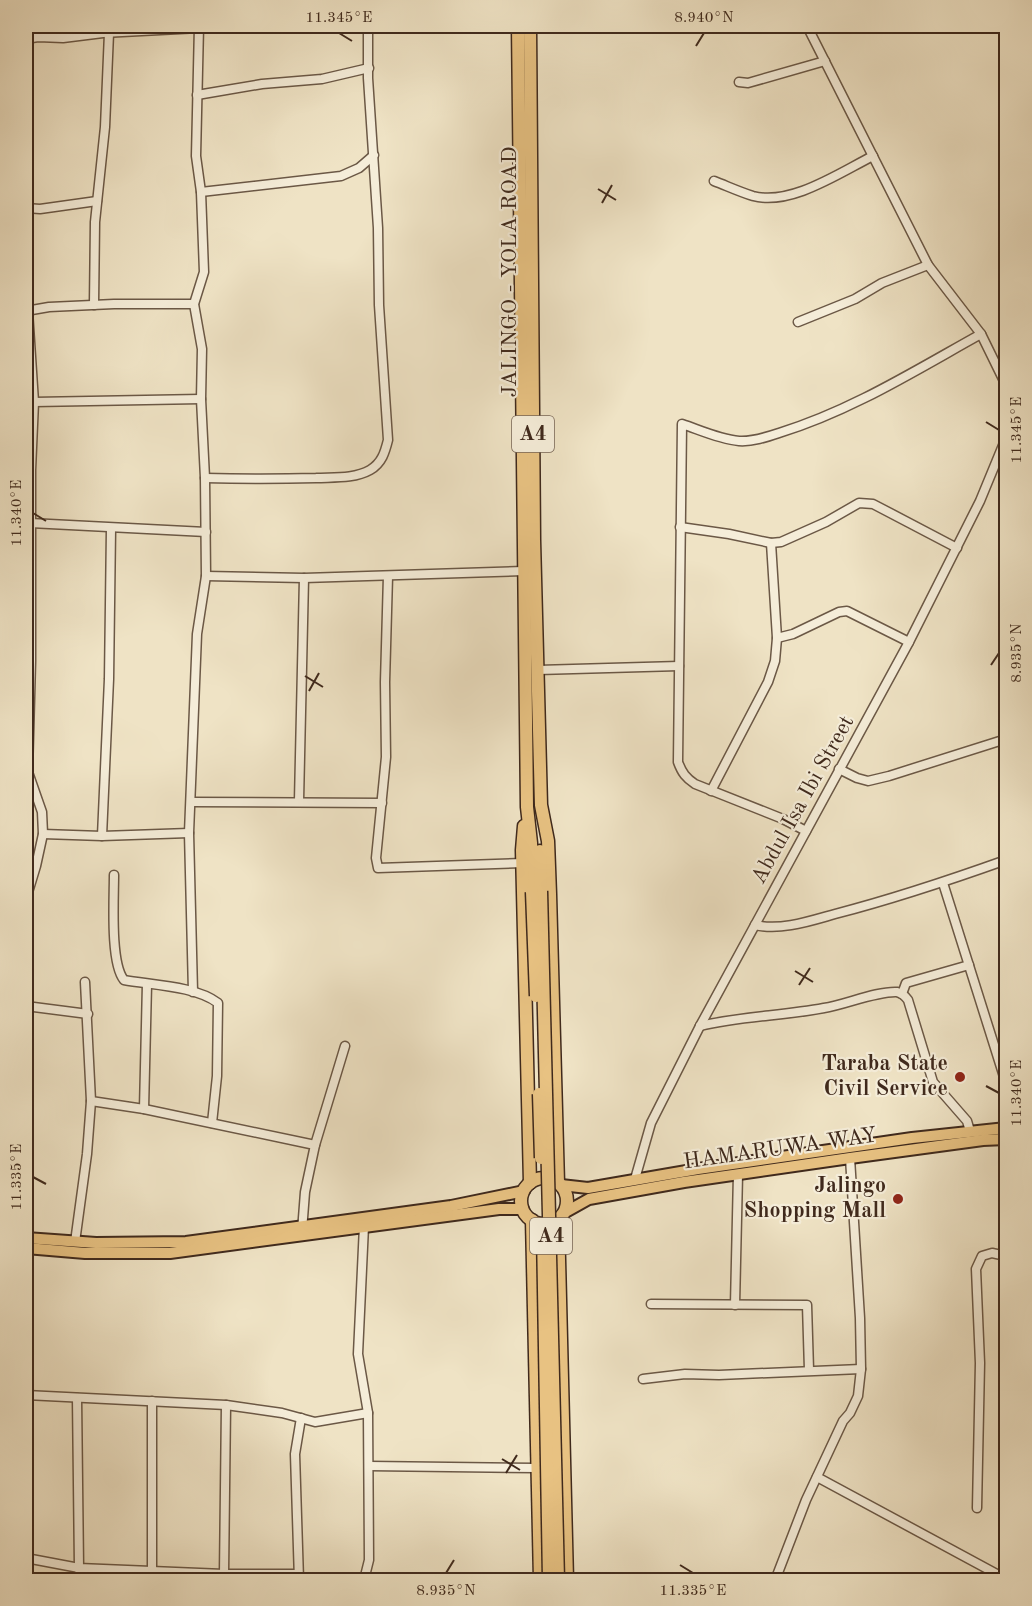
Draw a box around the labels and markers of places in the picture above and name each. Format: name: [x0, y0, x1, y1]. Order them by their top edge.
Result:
place label: Taraba State Civil Service: [821, 1053, 948, 1100]
marker: Taraba State Civil Service: [953, 1070, 967, 1084]
place label: Jalingo Shopping Mall: [744, 1175, 886, 1222]
marker: Jalingo Shopping Mall: [891, 1192, 905, 1206]

